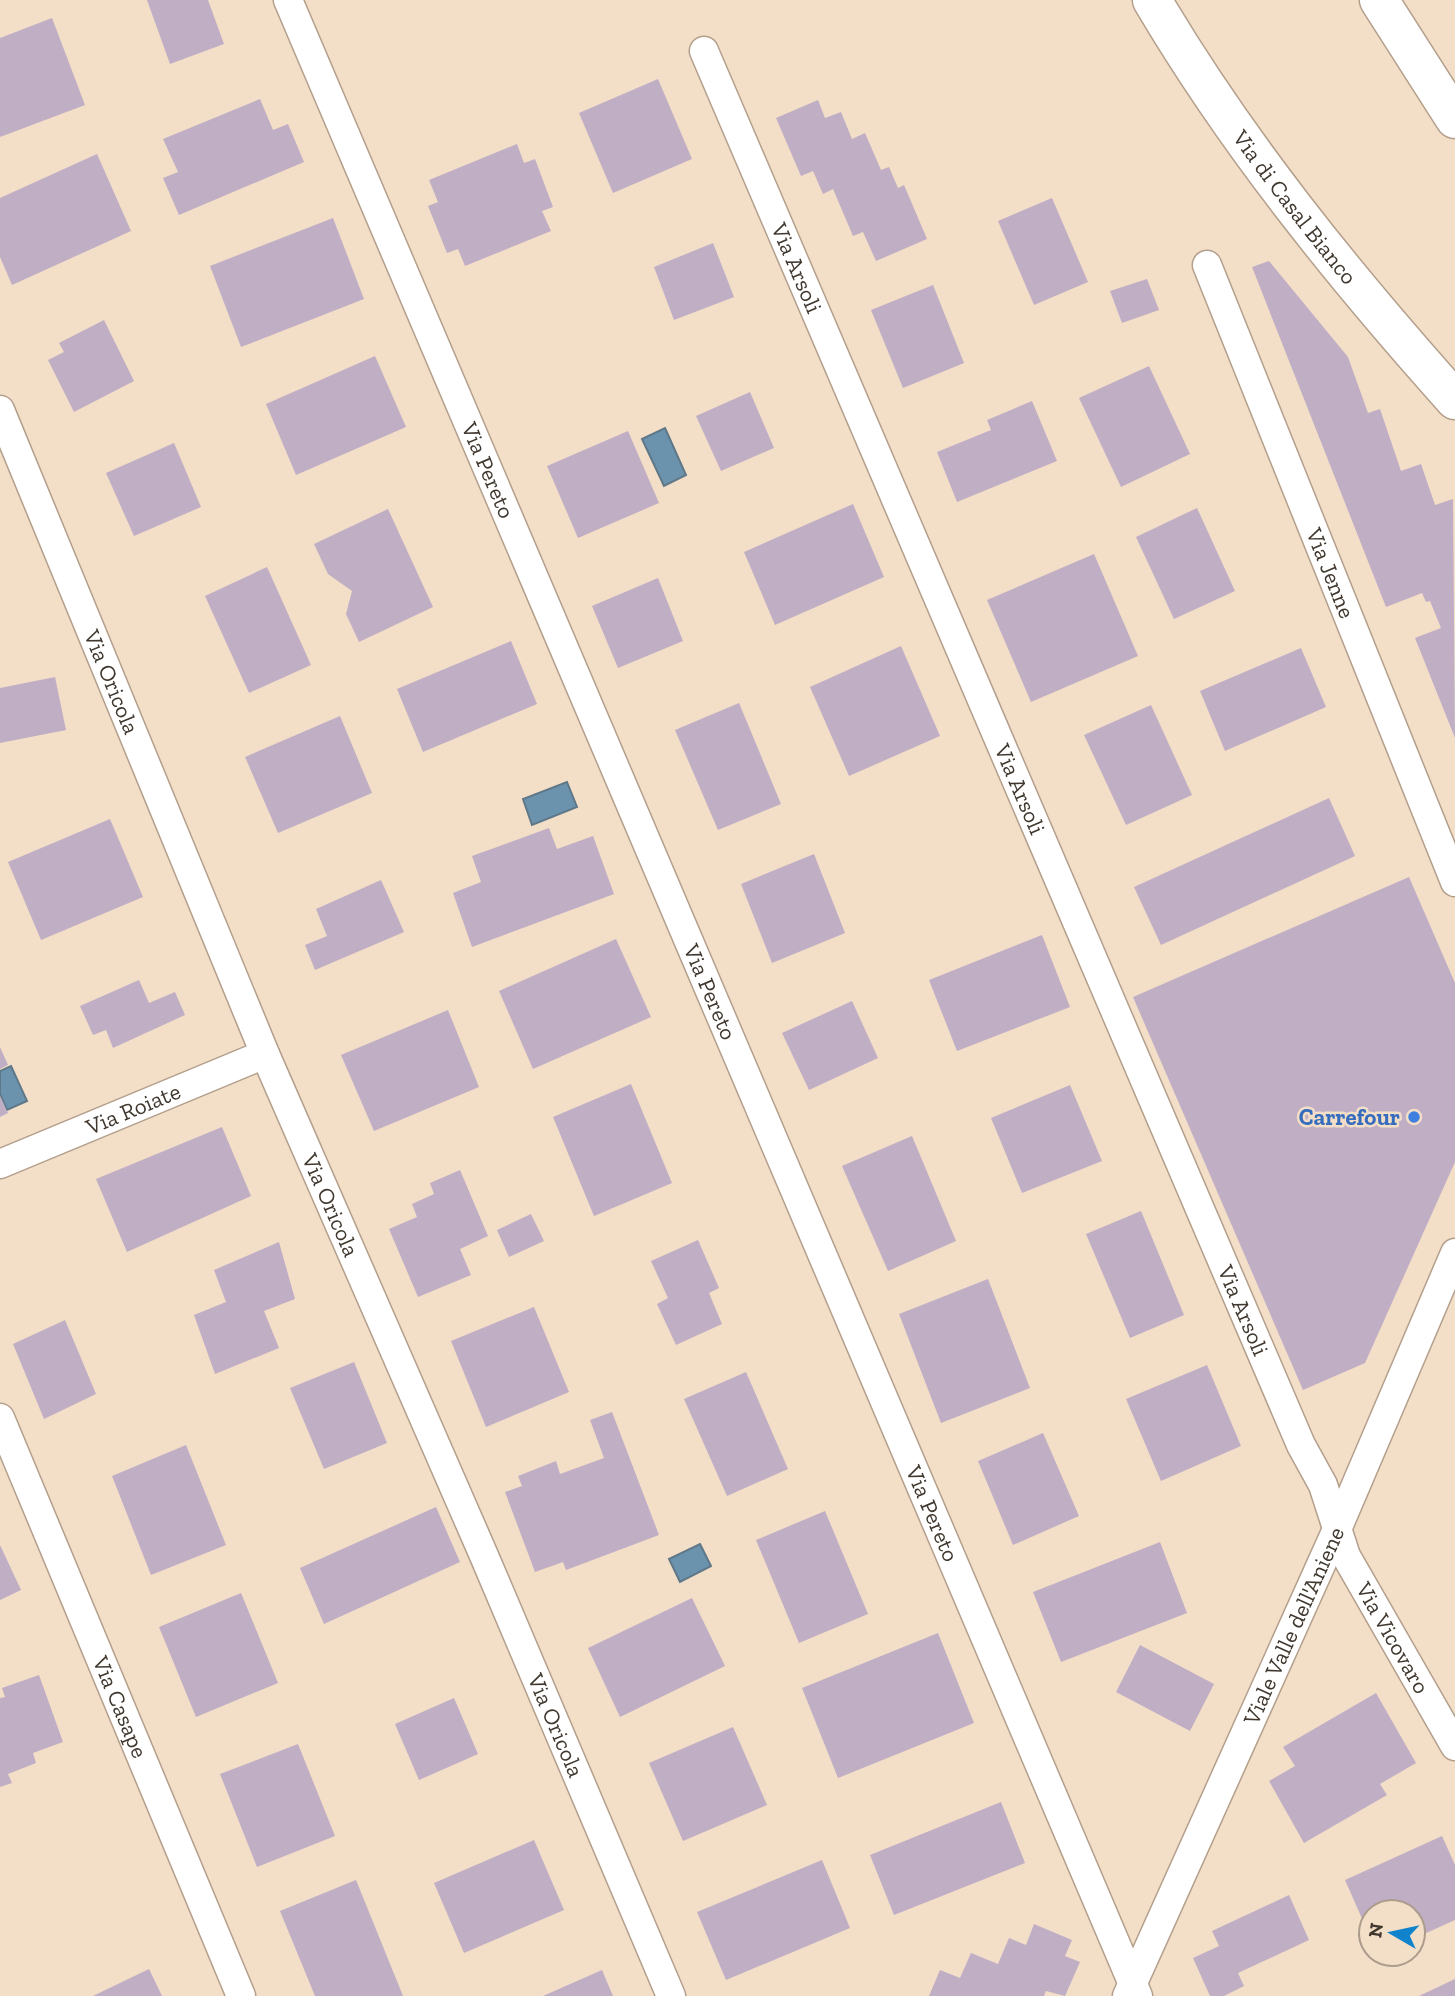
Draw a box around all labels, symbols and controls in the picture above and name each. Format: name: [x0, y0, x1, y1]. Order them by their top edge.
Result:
street label: Via di Casal Bianco: [1226, 124, 1363, 290]
street label: Via Arsoli: [765, 218, 829, 317]
street label: Via Pereto: [455, 417, 521, 522]
street label: Via Jenne: [1300, 523, 1361, 622]
street label: Via Oricola: [78, 625, 146, 738]
street label: Via Arsoli: [988, 739, 1052, 839]
street label: Via Pereto: [677, 939, 743, 1044]
street label: Via Roiate: [81, 1077, 185, 1141]
place label: Carrefour: [1299, 1103, 1400, 1131]
marker: Carrefour: [1406, 1109, 1422, 1125]
street label: Via Oricola: [296, 1148, 366, 1261]
street label: Via Arsoli: [1211, 1260, 1275, 1360]
street label: Via Pereto: [899, 1460, 965, 1566]
street label: Viale Valle dell'Aniene: [1236, 1522, 1350, 1730]
street label: Via Vicovaro: [1349, 1576, 1436, 1698]
street label: Via Casape: [86, 1651, 154, 1762]
street label: Via Oricola: [521, 1668, 590, 1781]
north arrow: [1357, 1898, 1427, 1968]
text: N: [1363, 1921, 1388, 1939]

